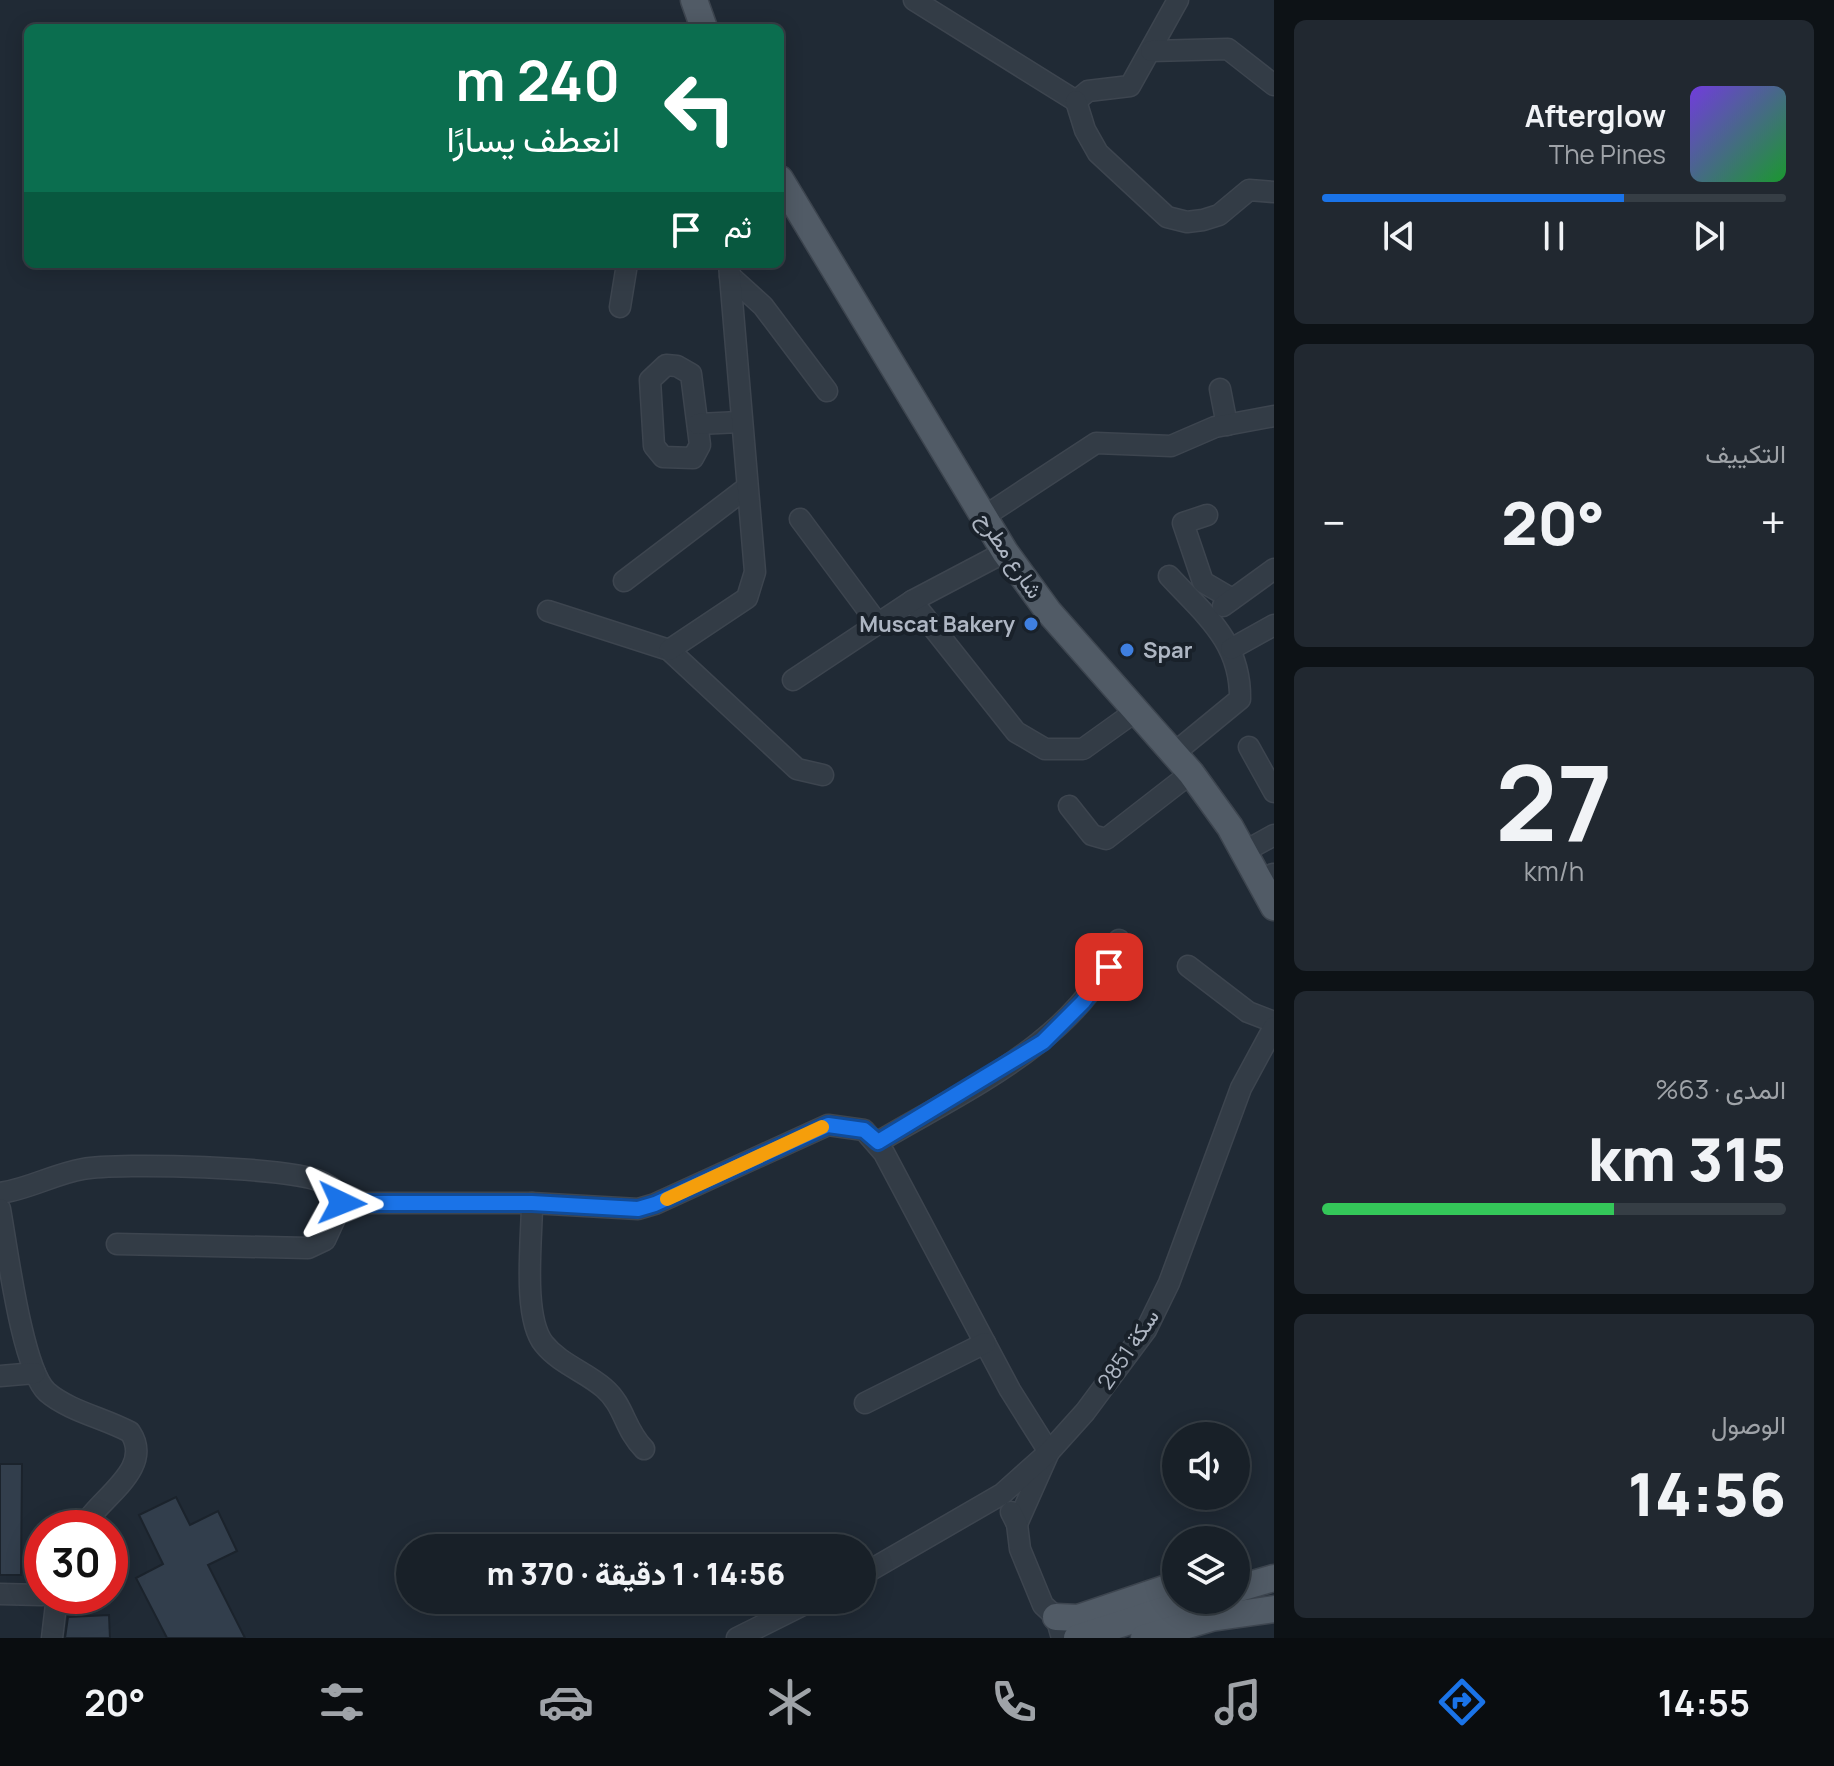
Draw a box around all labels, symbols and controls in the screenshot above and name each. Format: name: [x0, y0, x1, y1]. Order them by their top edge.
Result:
text: 240 m: [455, 41, 620, 118]
icon: left: [648, 56, 752, 160]
text: Afterglow: [1525, 95, 1666, 136]
text: انعطف يسارًا: [447, 114, 620, 163]
text: The Pines: [1549, 136, 1666, 172]
text: ثم: [724, 206, 752, 247]
icon: arrive: [664, 208, 708, 252]
icon: previous: [1377, 214, 1421, 258]
icon: pause: [1532, 214, 1576, 258]
icon: next: [1687, 214, 1731, 258]
text: التكييف: [1705, 435, 1786, 471]
text: 20°: [1501, 481, 1605, 563]
text: −: [1322, 492, 1346, 552]
text: +: [1761, 492, 1786, 552]
street label: شارع مطرح: [970, 506, 1050, 604]
place label: Muscat Bakery: [859, 609, 1016, 639]
marker: Muscat Bakery: [1022, 615, 1040, 633]
place label: Spar: [1143, 635, 1193, 665]
marker: Spar: [1118, 641, 1136, 659]
text: 27: [1495, 730, 1613, 872]
text: km/h: [1524, 853, 1584, 889]
pin: [1075, 933, 1143, 1001]
icon: arrive: [1087, 945, 1131, 989]
text: المدى · 63%: [1655, 1071, 1786, 1107]
text: 315 km: [1588, 1117, 1786, 1199]
position arrow: [300, 1161, 384, 1245]
street label: سكة 2851: [1090, 1303, 1166, 1395]
text: الوصول: [1711, 1406, 1786, 1442]
map controls: [1162, 1422, 1250, 1614]
button: sound: [1162, 1422, 1250, 1510]
text: 14:56: [1628, 1452, 1786, 1534]
speed limit sign: 30: [24, 1510, 128, 1614]
button: layers: [1162, 1526, 1250, 1614]
text: 14:56 · 1 دقيقة · 370 m: [487, 1553, 785, 1594]
icon: filters: [314, 1674, 370, 1730]
icon: car: [538, 1674, 594, 1730]
icon: climate: [762, 1674, 818, 1730]
icon: phone: [986, 1674, 1042, 1730]
icon: music: [1210, 1674, 1266, 1730]
icon: directions: [1434, 1674, 1490, 1730]
text: 20°: [84, 1678, 145, 1727]
text: 14:55: [1658, 1678, 1750, 1727]

